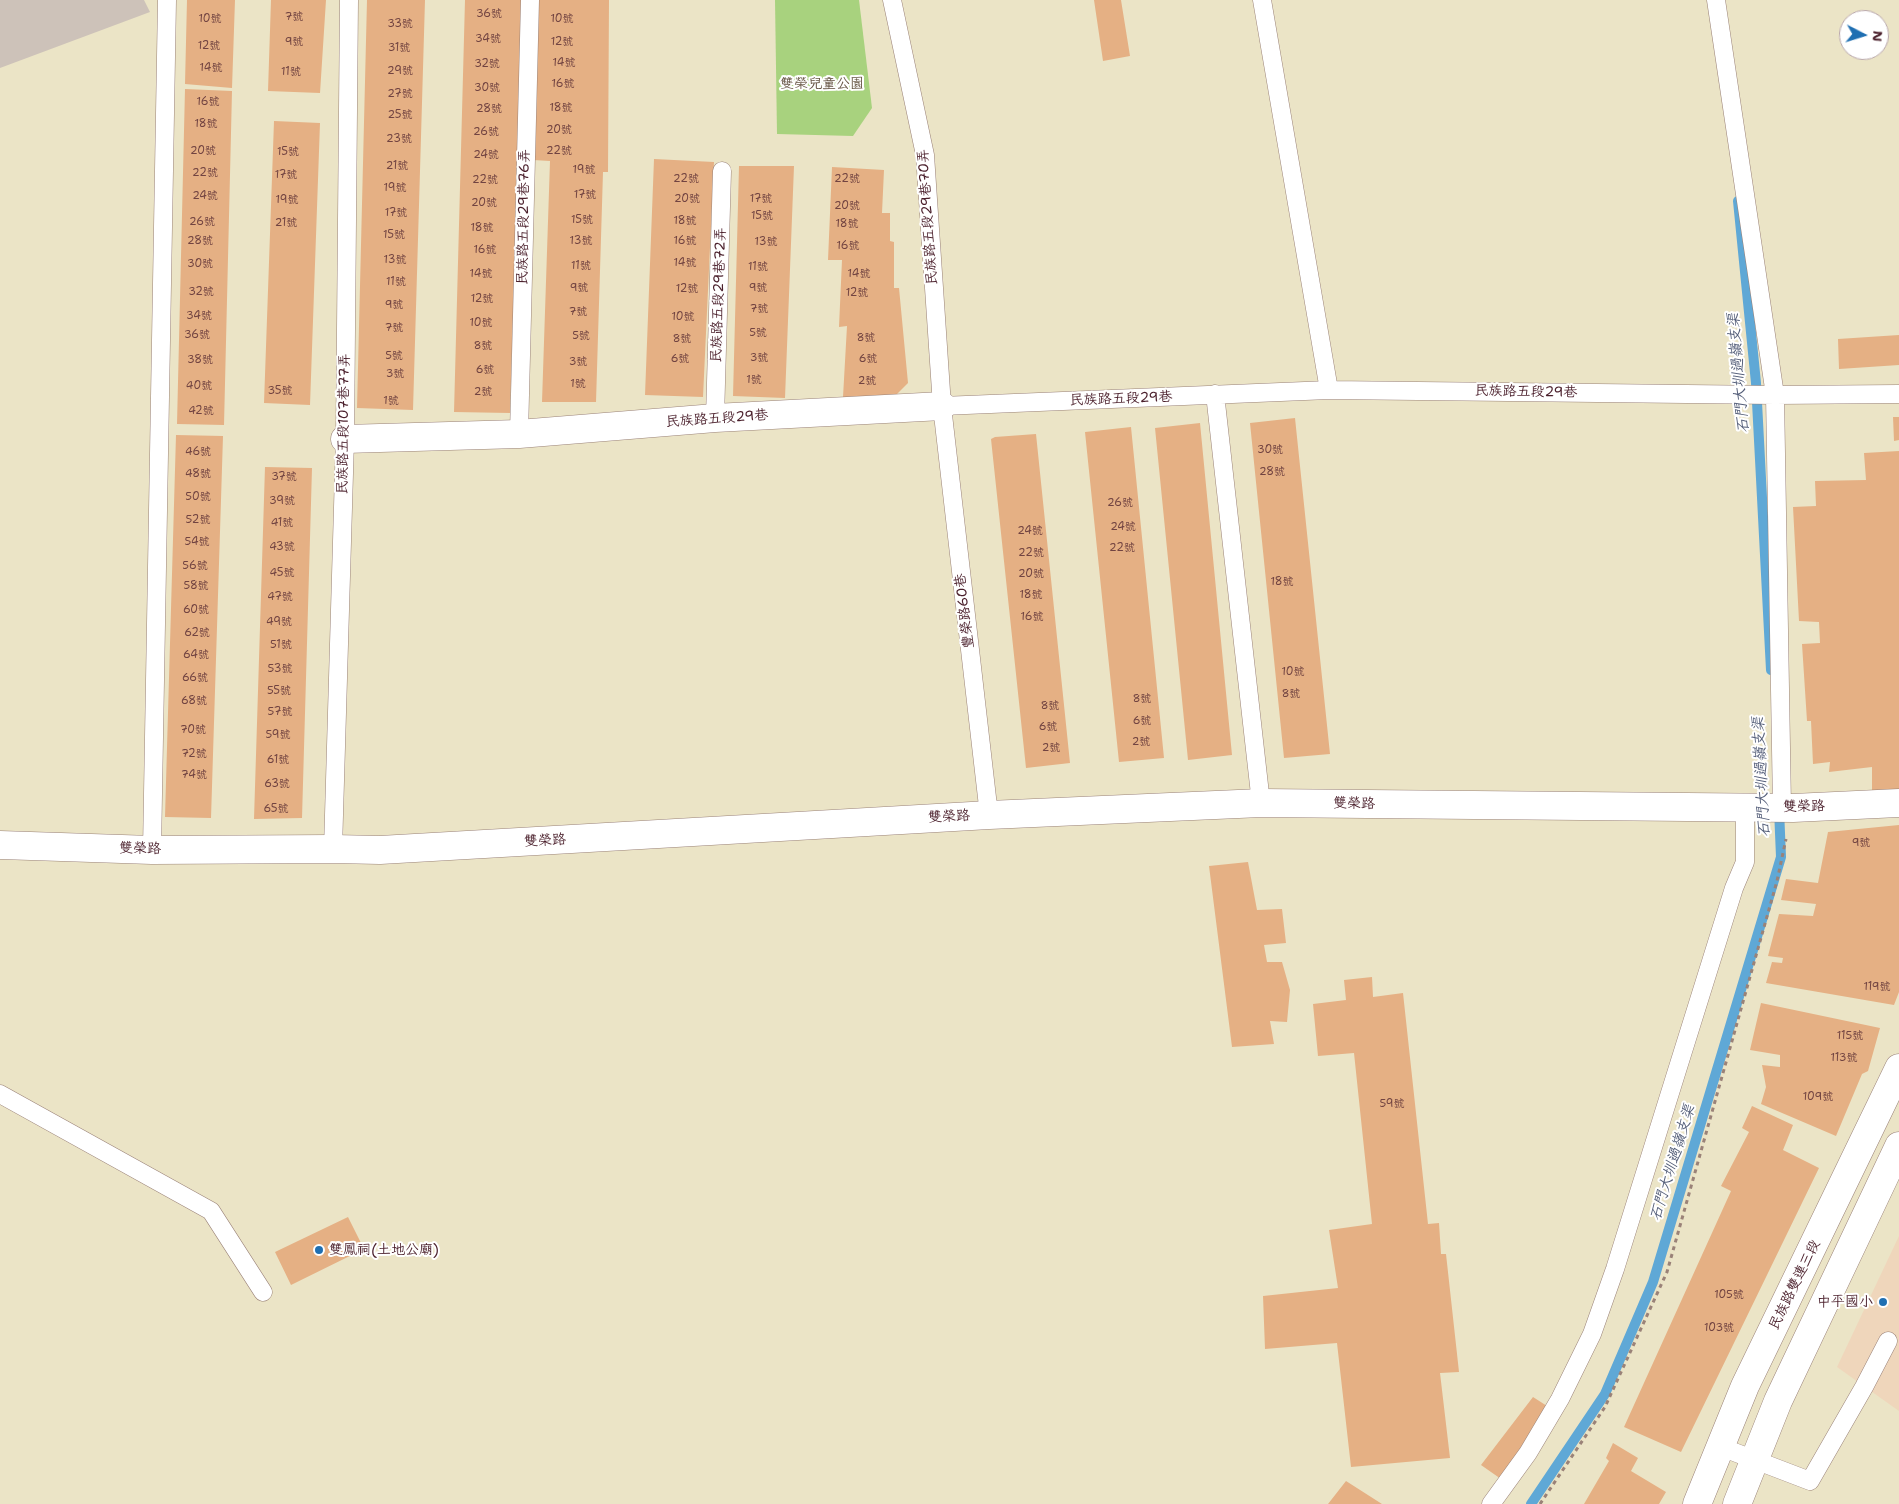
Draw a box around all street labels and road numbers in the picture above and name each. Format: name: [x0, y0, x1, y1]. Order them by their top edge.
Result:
street label: 民族路五段29巷76弄: [514, 149, 534, 285]
street label: 民族路五段29巷70弄: [915, 149, 941, 285]
street label: 民族路五段29巷72弄: [708, 227, 730, 363]
street label: 民族路五段107巷77弄: [334, 353, 354, 495]
street label: 民族路五段29巷: [1474, 383, 1578, 401]
street label: 民族路五段29巷: [1069, 389, 1173, 409]
street label: 民族路五段29巷: [665, 407, 769, 431]
street label: 豐榮路60巷: [952, 573, 978, 649]
street label: 雙榮路: [1333, 795, 1375, 813]
street label: 雙榮路: [1783, 798, 1825, 816]
street label: 雙榮路: [928, 808, 970, 826]
street label: 雙榮路: [524, 832, 566, 850]
street label: 雙榮路: [119, 840, 161, 858]
street label: 民族路雙連三段: [1766, 1237, 1824, 1333]

